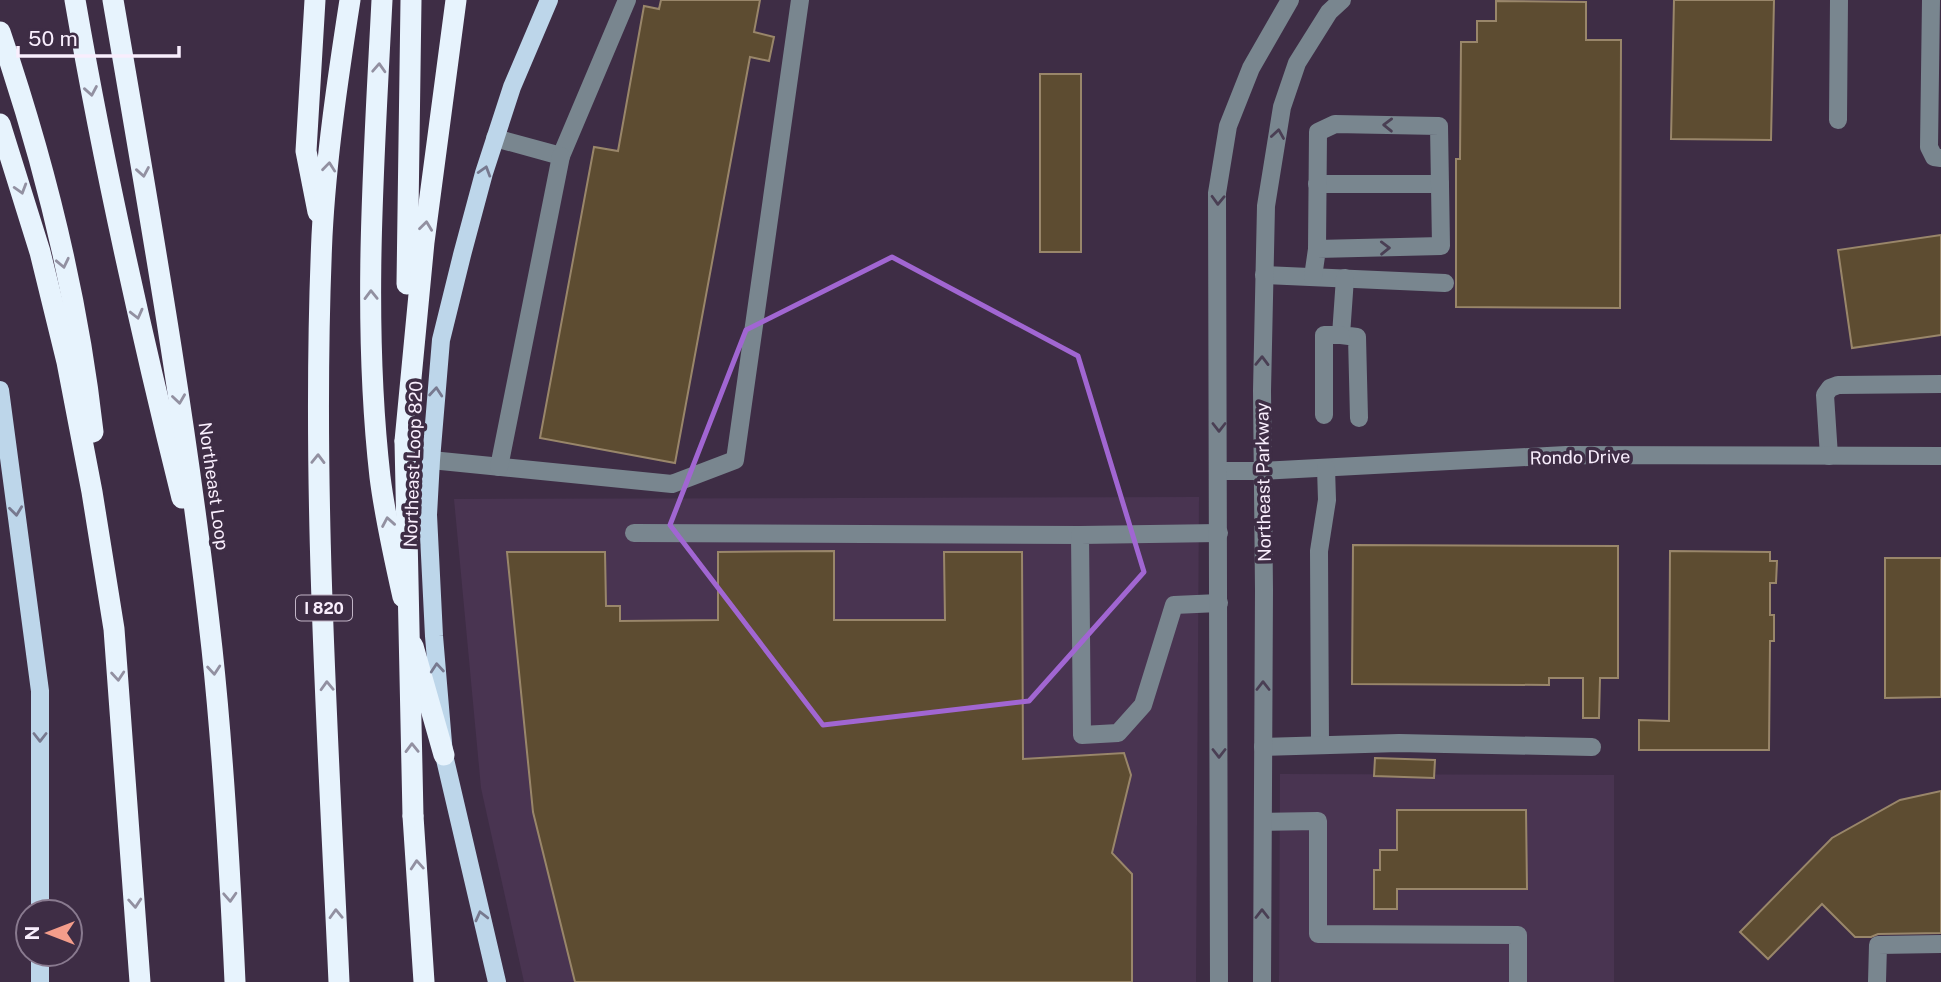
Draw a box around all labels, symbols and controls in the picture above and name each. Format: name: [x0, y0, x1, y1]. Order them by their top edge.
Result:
scale bar: [18, 14, 178, 58]
text: 50 m: [28, 26, 78, 51]
one-way arrow: [371, 62, 386, 73]
one-way arrow: [83, 85, 98, 97]
one-way arrow: [1382, 118, 1393, 133]
one-way arrow: [1270, 128, 1285, 140]
one-way arrow: [321, 161, 336, 172]
one-way arrow: [477, 165, 492, 177]
one-way arrow: [135, 166, 150, 178]
one-way arrow: [12, 183, 27, 195]
one-way arrow: [1210, 195, 1226, 206]
one-way arrow: [418, 221, 433, 232]
one-way arrow: [1380, 240, 1391, 255]
one-way arrow: [55, 257, 70, 269]
one-way arrow: [363, 289, 379, 300]
one-way arrow: [129, 308, 143, 320]
one-way arrow: [1255, 355, 1270, 366]
street label: Northeast Loop 820: [400, 380, 426, 548]
one-way arrow: [428, 386, 443, 397]
one-way arrow: [172, 393, 187, 405]
street label: Northeast Parkway: [1251, 402, 1275, 562]
street label: Northeast Loop: [195, 421, 233, 551]
one-way arrow: [1211, 423, 1227, 433]
street label: Rondo Drive: [1529, 446, 1631, 468]
one-way arrow: [310, 453, 326, 464]
one-way arrow: [9, 505, 24, 517]
one-way arrow: [381, 516, 396, 528]
road number: I 820: [296, 596, 352, 621]
one-way arrow: [430, 662, 445, 673]
one-way arrow: [206, 665, 221, 676]
one-way arrow: [110, 671, 125, 682]
one-way arrow: [319, 681, 334, 692]
one-way arrow: [1255, 681, 1271, 691]
one-way arrow: [32, 732, 48, 742]
one-way arrow: [404, 742, 419, 753]
one-way arrow: [1211, 748, 1227, 759]
one-way arrow: [410, 859, 425, 870]
one-way arrow: [222, 892, 237, 903]
north arrow: [14, 898, 84, 968]
one-way arrow: [127, 898, 142, 909]
one-way arrow: [328, 908, 343, 919]
one-way arrow: [1254, 908, 1270, 919]
one-way arrow: [475, 910, 489, 922]
text: N: [21, 926, 43, 940]

